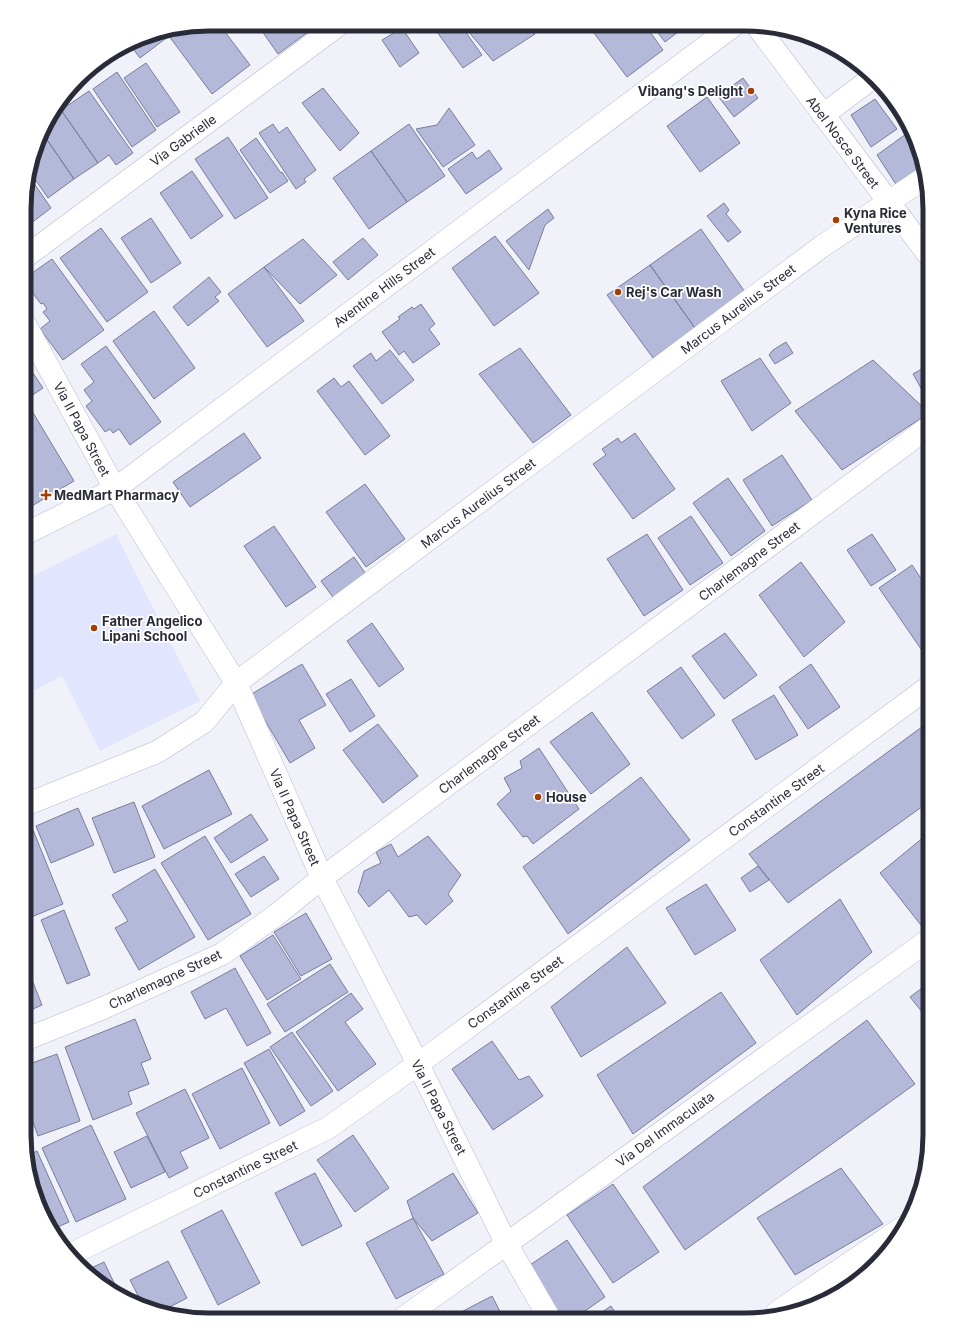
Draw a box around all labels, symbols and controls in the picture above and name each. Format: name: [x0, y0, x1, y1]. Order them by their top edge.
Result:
place label: Vibang's Delight: [638, 83, 743, 99]
marker: Vibang's Delight: [746, 86, 756, 96]
street label: Abel Nosce Street: [803, 93, 883, 191]
street label: Via Gabrielle: [147, 111, 219, 169]
place label: Kyna Rice Ventures: [844, 205, 907, 236]
marker: Kyna Rice Ventures: [831, 215, 841, 225]
street label: Aventine Hills Street: [330, 244, 438, 330]
street label: Marcus Aurelius Street: [677, 261, 799, 357]
place label: Rej's Car Wash: [626, 284, 722, 300]
marker: Rej's Car Wash: [613, 287, 623, 297]
street label: Via Il Papa Street: [50, 379, 114, 479]
street label: Marcus Aurelius Street: [417, 455, 539, 551]
place label: MedMart Pharmacy: [54, 487, 179, 503]
marker: MedMart Pharmacy: [41, 490, 51, 500]
street label: Charlemagne Street: [695, 518, 803, 604]
place label: Father Angelico Lipani School: [102, 613, 202, 644]
marker: Father Angelico Lipani School: [89, 623, 99, 633]
street label: Charlemagne Street: [435, 711, 543, 797]
street label: Constantine Street: [725, 760, 827, 840]
street label: Via Il Papa Street: [266, 766, 324, 868]
place label: House: [546, 789, 587, 805]
marker: House: [533, 792, 543, 802]
street label: Charlemagne Street: [106, 946, 224, 1012]
street label: Constantine Street: [464, 952, 566, 1032]
street label: Via Il Papa Street: [408, 1057, 470, 1157]
street label: Via Del Immaculata: [613, 1088, 717, 1170]
street label: Constantine Street: [190, 1137, 300, 1201]

